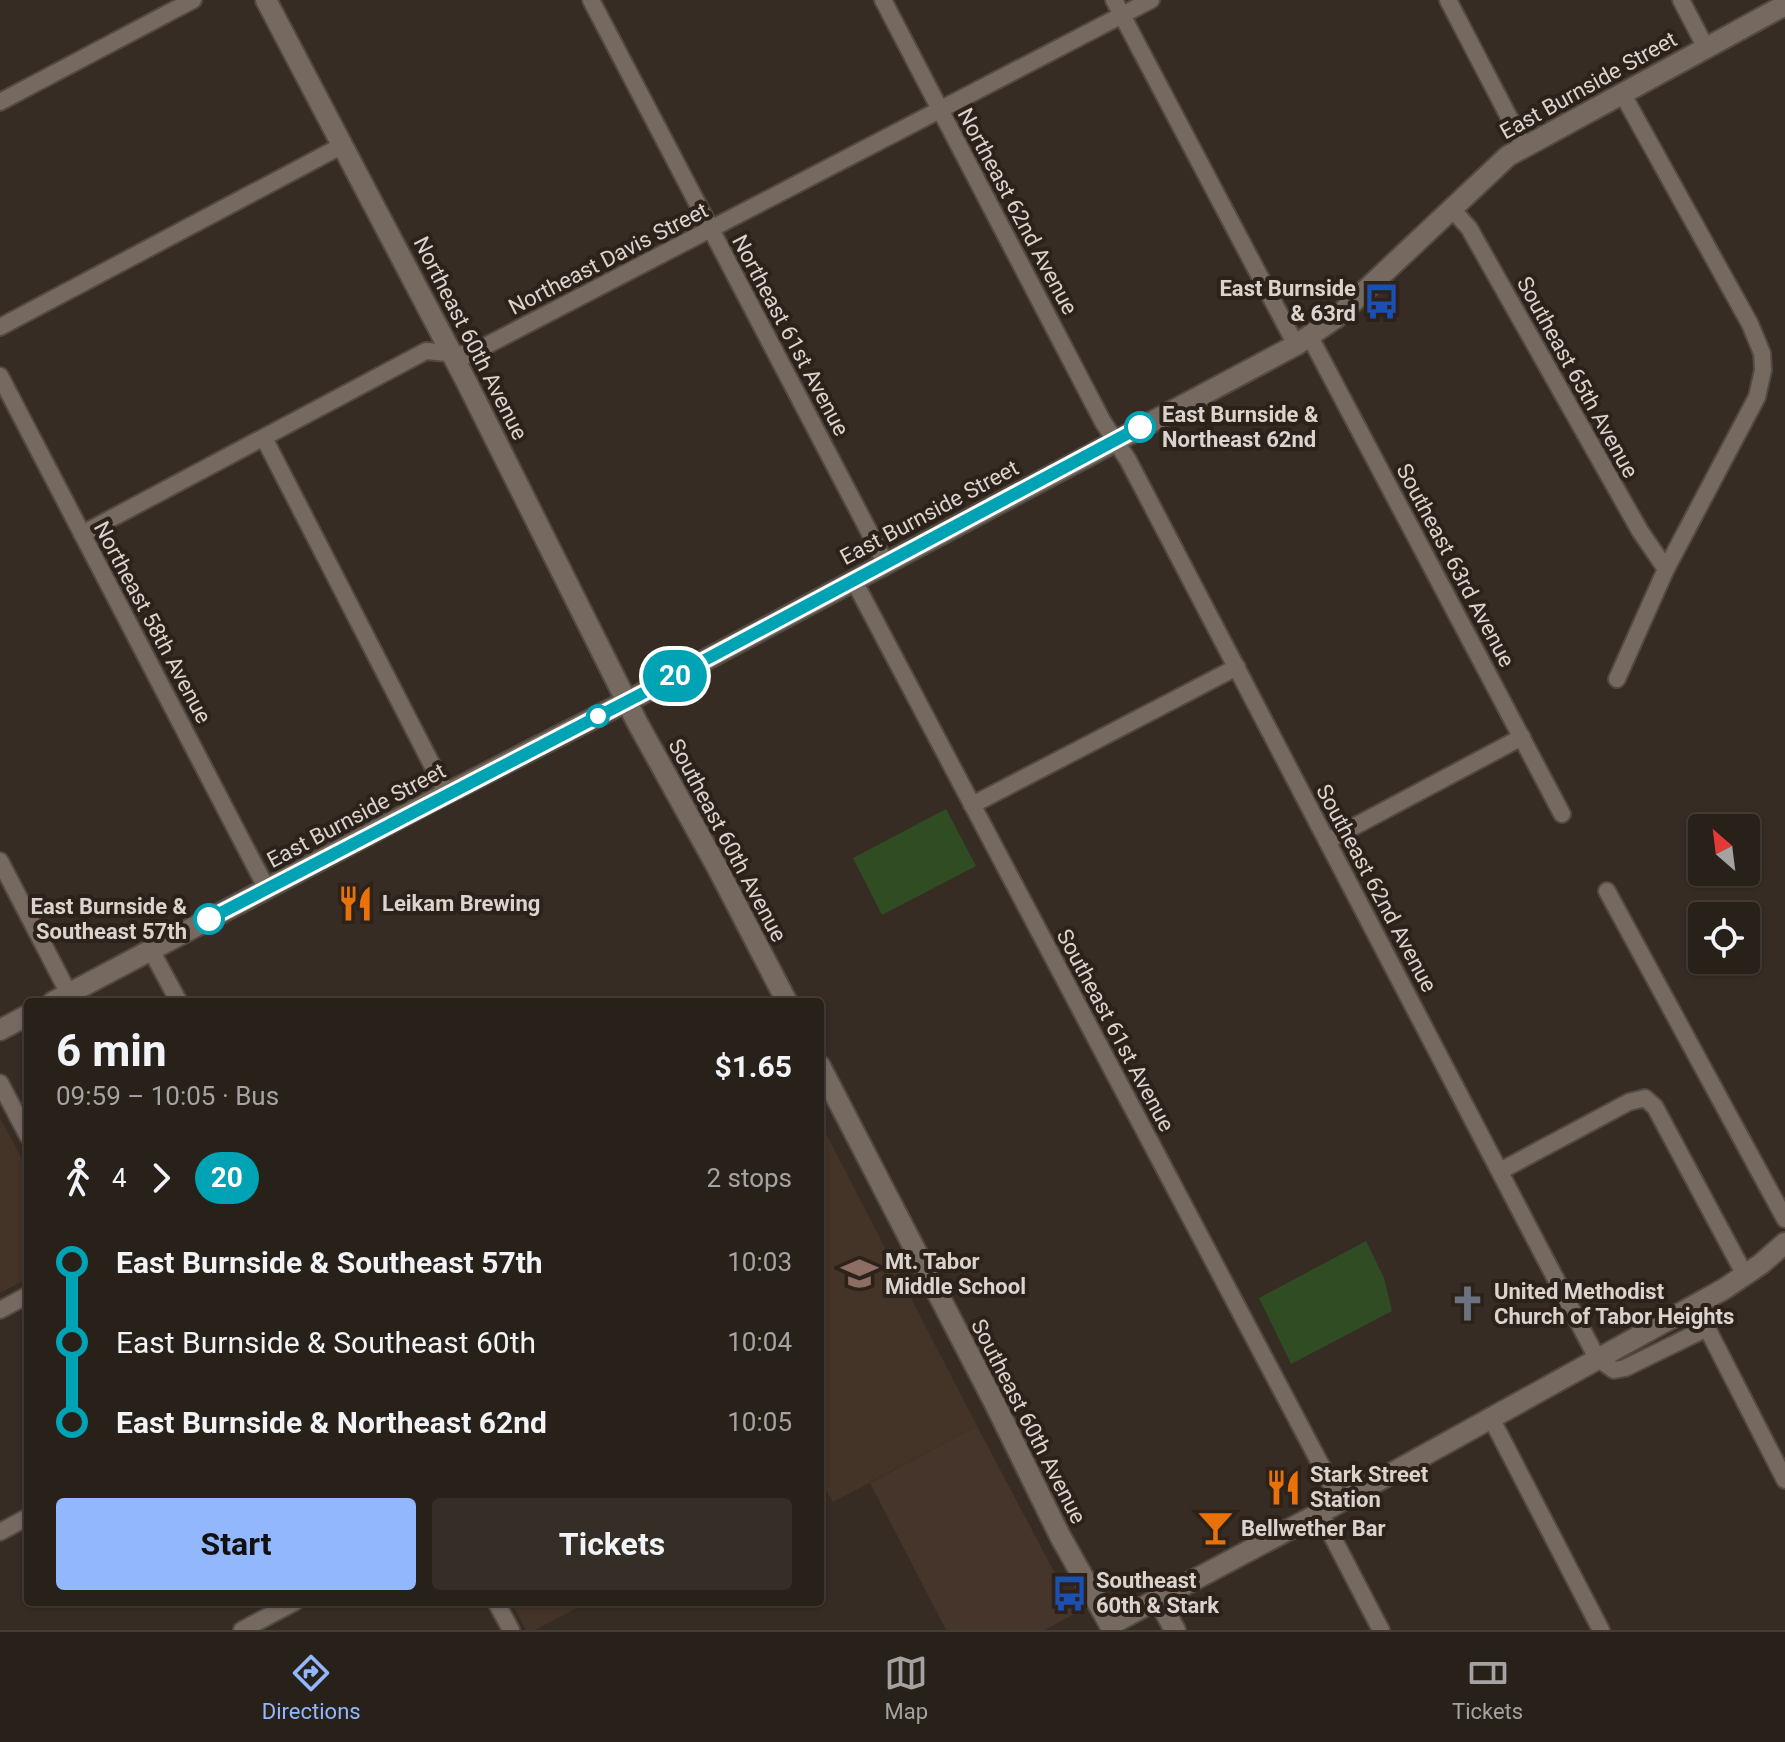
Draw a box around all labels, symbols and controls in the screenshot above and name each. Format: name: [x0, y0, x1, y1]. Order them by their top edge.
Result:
street label: East Burnside Street: [1496, 26, 1681, 144]
street label: Northeast 62nd Avenue: [953, 104, 1083, 319]
street label: Northeast Davis Street: [504, 197, 712, 320]
street label: Northeast 61st Avenue: [727, 231, 854, 440]
street label: Northeast 60th Avenue: [408, 232, 533, 444]
street label: Southeast 65th Avenue: [1512, 272, 1643, 482]
place label: East Burnside & 63rd: [1219, 276, 1356, 326]
bus stop icon: East Burnside & 63rd: [1363, 282, 1401, 320]
place label: East Burnside & Northeast 62nd: [1162, 402, 1319, 452]
marker: East Burnside & Northeast 62nd: [1125, 412, 1155, 442]
street label: East Burnside Street: [836, 455, 1023, 570]
street label: Southeast 63rd Avenue: [1391, 459, 1520, 671]
street label: Northeast 58th Avenue: [89, 517, 216, 727]
line badge: 20: [639, 650, 711, 702]
text: 20: [659, 659, 691, 692]
unlabelled marker: [587, 705, 609, 727]
street label: Southeast 60th Avenue: [663, 735, 792, 946]
street label: East Burnside Street: [263, 758, 450, 873]
street label: Southeast 62nd Avenue: [1311, 780, 1442, 996]
north arrow: [1688, 814, 1760, 886]
map controls: [1688, 814, 1760, 974]
restaurant icon: Leikam Brewing: [337, 884, 375, 922]
place label: Leikam Brewing: [382, 891, 540, 916]
place label: East Burnside & Southeast 57th: [31, 894, 188, 944]
button: locate: [1688, 902, 1760, 974]
marker: East Burnside & Southeast 57th: [194, 904, 224, 934]
street label: Southeast 61st Avenue: [1052, 925, 1179, 1136]
text: 6 min: [56, 1025, 167, 1077]
text: $1.65: [714, 1049, 792, 1084]
text: 09:59 – 10:05 · Bus: [56, 1081, 279, 1111]
icon: walk: [56, 1156, 100, 1200]
icon: forward: [139, 1156, 183, 1200]
text: 20: [211, 1161, 243, 1194]
text: 4: [112, 1163, 127, 1193]
text: 2 stops: [706, 1163, 792, 1193]
text: East Burnside & Southeast 57th: [116, 1245, 543, 1280]
text: 10:03: [727, 1247, 792, 1277]
place label: Mt. Tabor Middle School: [885, 1249, 1026, 1299]
school or university icon: Mt. Tabor Middle School: [840, 1255, 878, 1293]
place label: United Methodist Church of Tabor Heights: [1494, 1279, 1734, 1329]
church icon: United Methodist Church of Tabor Heights: [1449, 1285, 1487, 1323]
street label: Southeast 60th Avenue: [966, 1315, 1091, 1528]
text: East Burnside & Southeast 60th: [116, 1325, 536, 1360]
text: 10:04: [727, 1327, 792, 1357]
text: East Burnside & Northeast 62nd: [116, 1405, 547, 1440]
text: 10:05: [727, 1407, 792, 1437]
place label: Stark Street Station: [1310, 1462, 1429, 1512]
restaurant icon: Stark Street Station: [1265, 1468, 1303, 1506]
button: Start: [56, 1498, 416, 1590]
button: Tickets: [432, 1498, 792, 1590]
bar icon: Bellwether Bar: [1196, 1509, 1234, 1547]
place label: Bellwether Bar: [1241, 1516, 1386, 1541]
place label: Southeast 60th & Stark: [1096, 1568, 1219, 1618]
bus stop icon: Southeast 60th & Stark: [1051, 1574, 1089, 1612]
tab: Directions: [262, 1651, 361, 1724]
tab: Map: [884, 1651, 928, 1724]
tab: Tickets: [1452, 1651, 1523, 1724]

